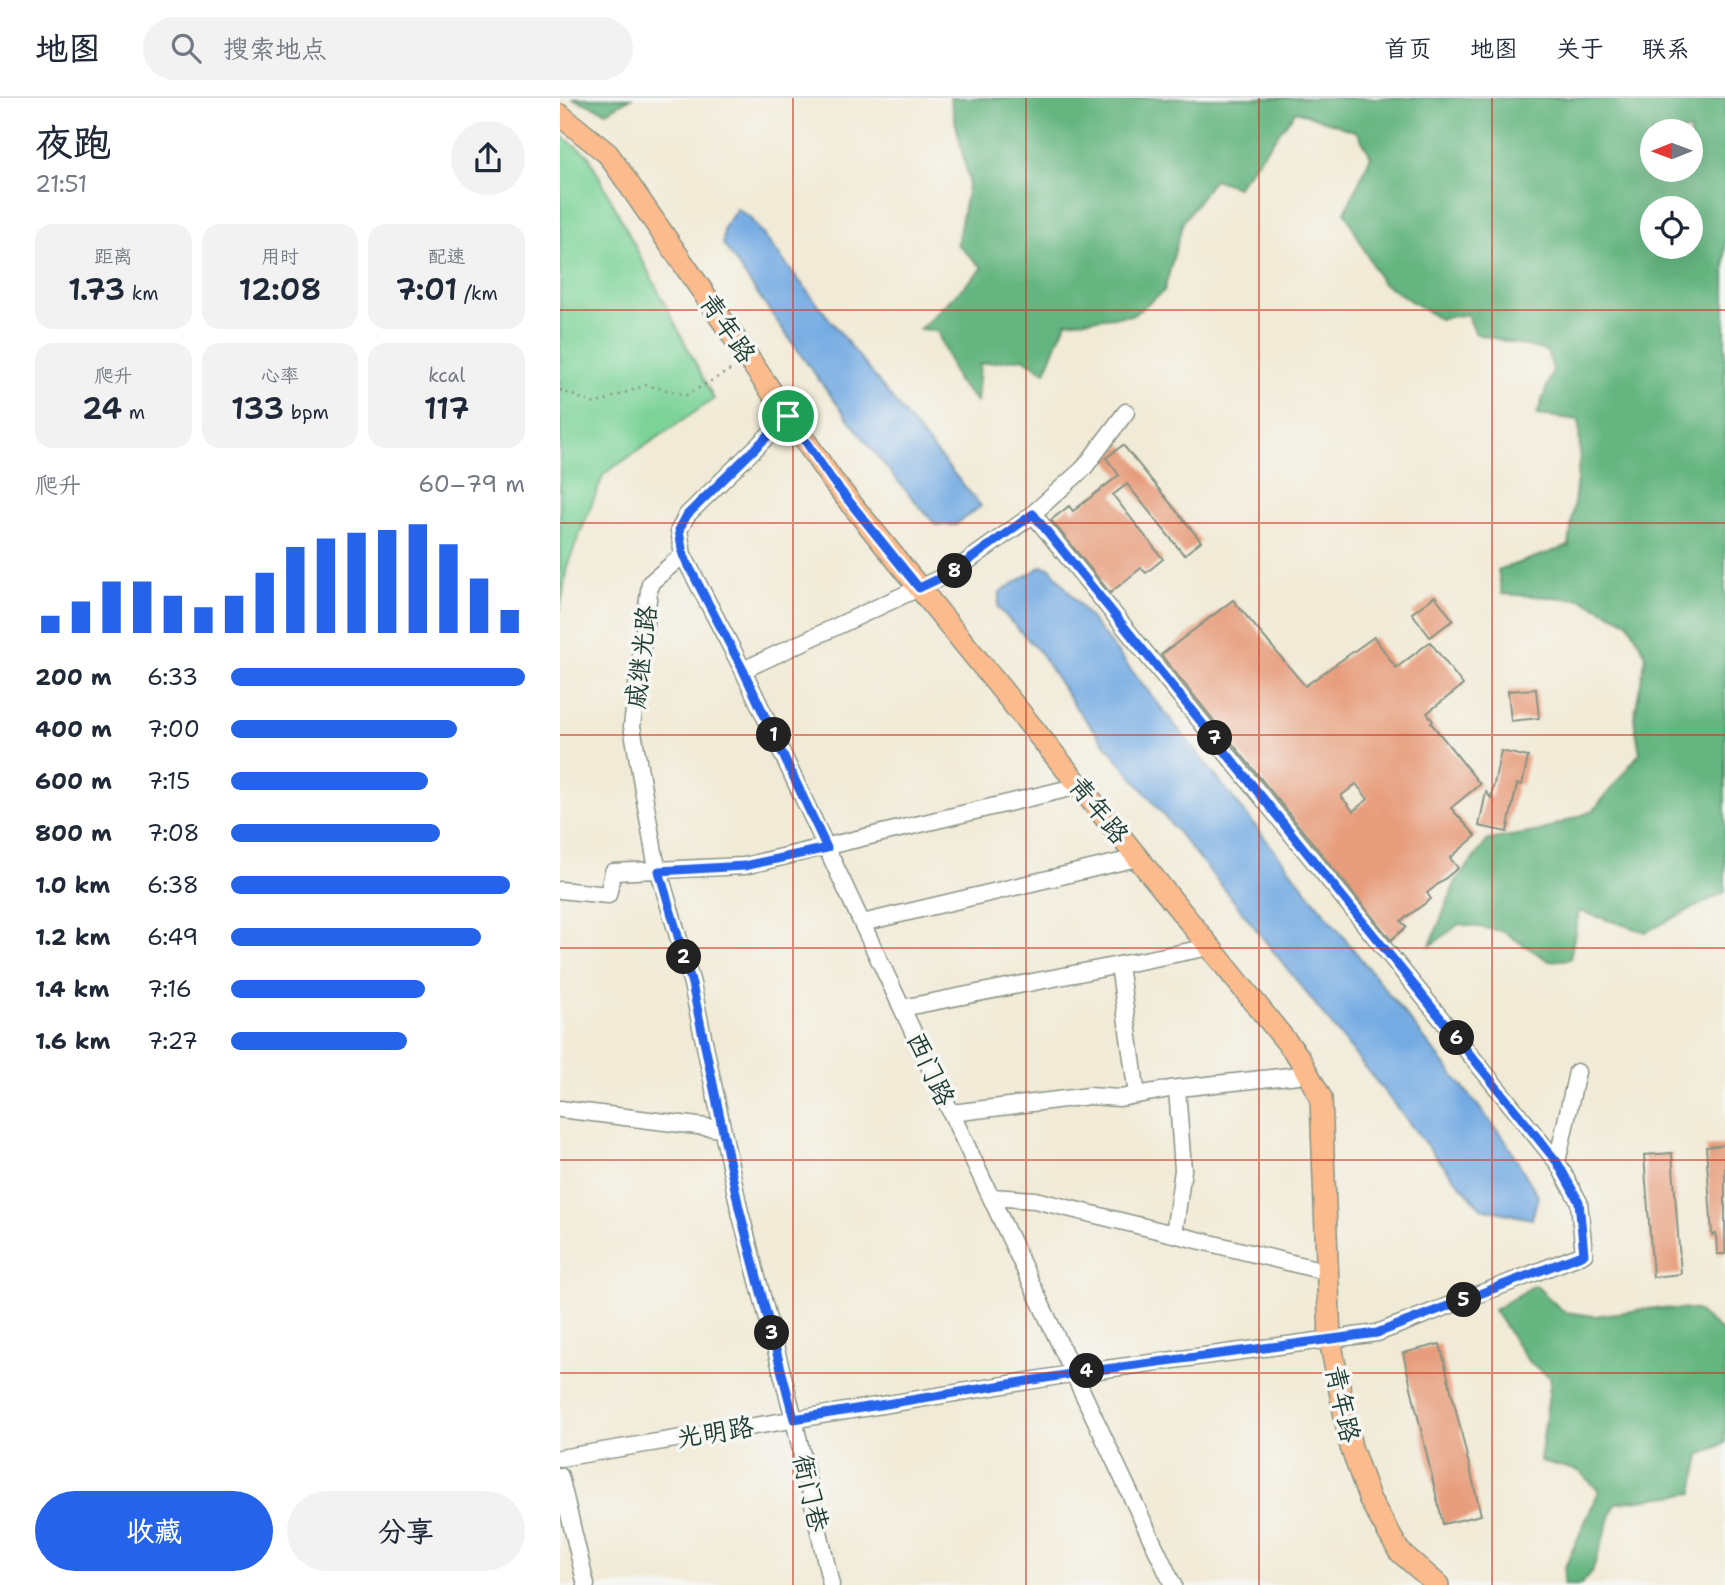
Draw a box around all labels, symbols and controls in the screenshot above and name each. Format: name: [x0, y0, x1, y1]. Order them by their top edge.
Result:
search box: [143, 17, 633, 80]
text: 地图: [35, 26, 101, 71]
icon: search: [167, 29, 205, 67]
text: 搜索地点: [223, 31, 327, 66]
text: 首页: [1384, 33, 1432, 65]
text: 地图: [1470, 33, 1518, 65]
text: 关于: [1556, 33, 1604, 65]
text: 联系: [1642, 33, 1690, 65]
text: 夜跑: [35, 117, 111, 168]
north arrow: [1640, 119, 1703, 182]
map controls: [1640, 119, 1703, 259]
button: share: [451, 121, 525, 195]
text: 21:51: [35, 169, 87, 199]
button: locate: [1640, 196, 1703, 259]
text: 距离: [94, 244, 132, 269]
text: 用时: [261, 244, 299, 269]
text: 配速: [428, 244, 466, 269]
text: 1.73: [68, 269, 125, 310]
text: 12:08: [239, 269, 321, 310]
text: 7:01: [395, 269, 457, 310]
text: km: [125, 281, 159, 306]
text: /km: [457, 281, 498, 306]
street label: 青年路: [692, 286, 765, 370]
text: 爬升: [94, 363, 132, 388]
text: 心率: [261, 363, 299, 388]
text: kcal: [428, 363, 465, 388]
pin: [758, 386, 818, 446]
text: 24: [82, 388, 122, 429]
text: 133: [231, 388, 284, 429]
text: 117: [424, 388, 470, 429]
icon: arrive: [769, 397, 807, 435]
text: m: [122, 400, 145, 425]
text: bpm: [284, 400, 329, 425]
text: 60–79 m: [418, 469, 525, 499]
text: 爬升: [35, 470, 81, 500]
pin: 8: [938, 554, 972, 588]
text: 8: [948, 558, 961, 583]
street label: 戚继光路: [617, 603, 664, 711]
text: 200 m: [35, 662, 112, 692]
text: 6:33: [147, 662, 198, 692]
text: 400 m: [35, 714, 112, 744]
text: 7:00: [147, 714, 200, 744]
pin: 1: [756, 718, 792, 752]
pin: 7: [1198, 720, 1232, 756]
text: 1: [769, 722, 778, 747]
text: 7: [1208, 725, 1221, 750]
text: 600 m: [35, 766, 112, 796]
text: 7:15: [147, 766, 190, 796]
street label: 青年路: [1061, 768, 1138, 851]
text: 800 m: [35, 818, 112, 848]
text: 7:08: [147, 818, 200, 848]
text: 1.0 km: [35, 870, 110, 900]
text: 6:38: [147, 870, 199, 900]
text: 1.2 km: [35, 922, 111, 952]
text: 6:49: [147, 922, 198, 952]
pin: 2: [666, 940, 702, 974]
text: 2: [677, 944, 690, 969]
text: 1.4 km: [35, 974, 109, 1004]
text: 7:16: [147, 974, 192, 1004]
pin: 6: [1440, 1020, 1474, 1056]
text: 6: [1450, 1025, 1463, 1050]
text: 1.6 km: [35, 1026, 110, 1056]
text: 7:27: [147, 1026, 198, 1056]
street label: 西门路: [899, 1026, 964, 1112]
pin: 5: [1446, 1282, 1482, 1318]
text: 5: [1458, 1287, 1469, 1312]
pin: 3: [754, 1316, 790, 1350]
text: 3: [765, 1320, 778, 1345]
pin: 4: [1070, 1354, 1104, 1388]
text: 4: [1080, 1358, 1093, 1383]
street label: 青年路: [1318, 1362, 1369, 1446]
street label: 光明路: [674, 1408, 756, 1455]
street label: 衙门巷: [786, 1451, 837, 1535]
button: 收藏: [35, 1491, 273, 1571]
button: 分享: [287, 1491, 525, 1571]

